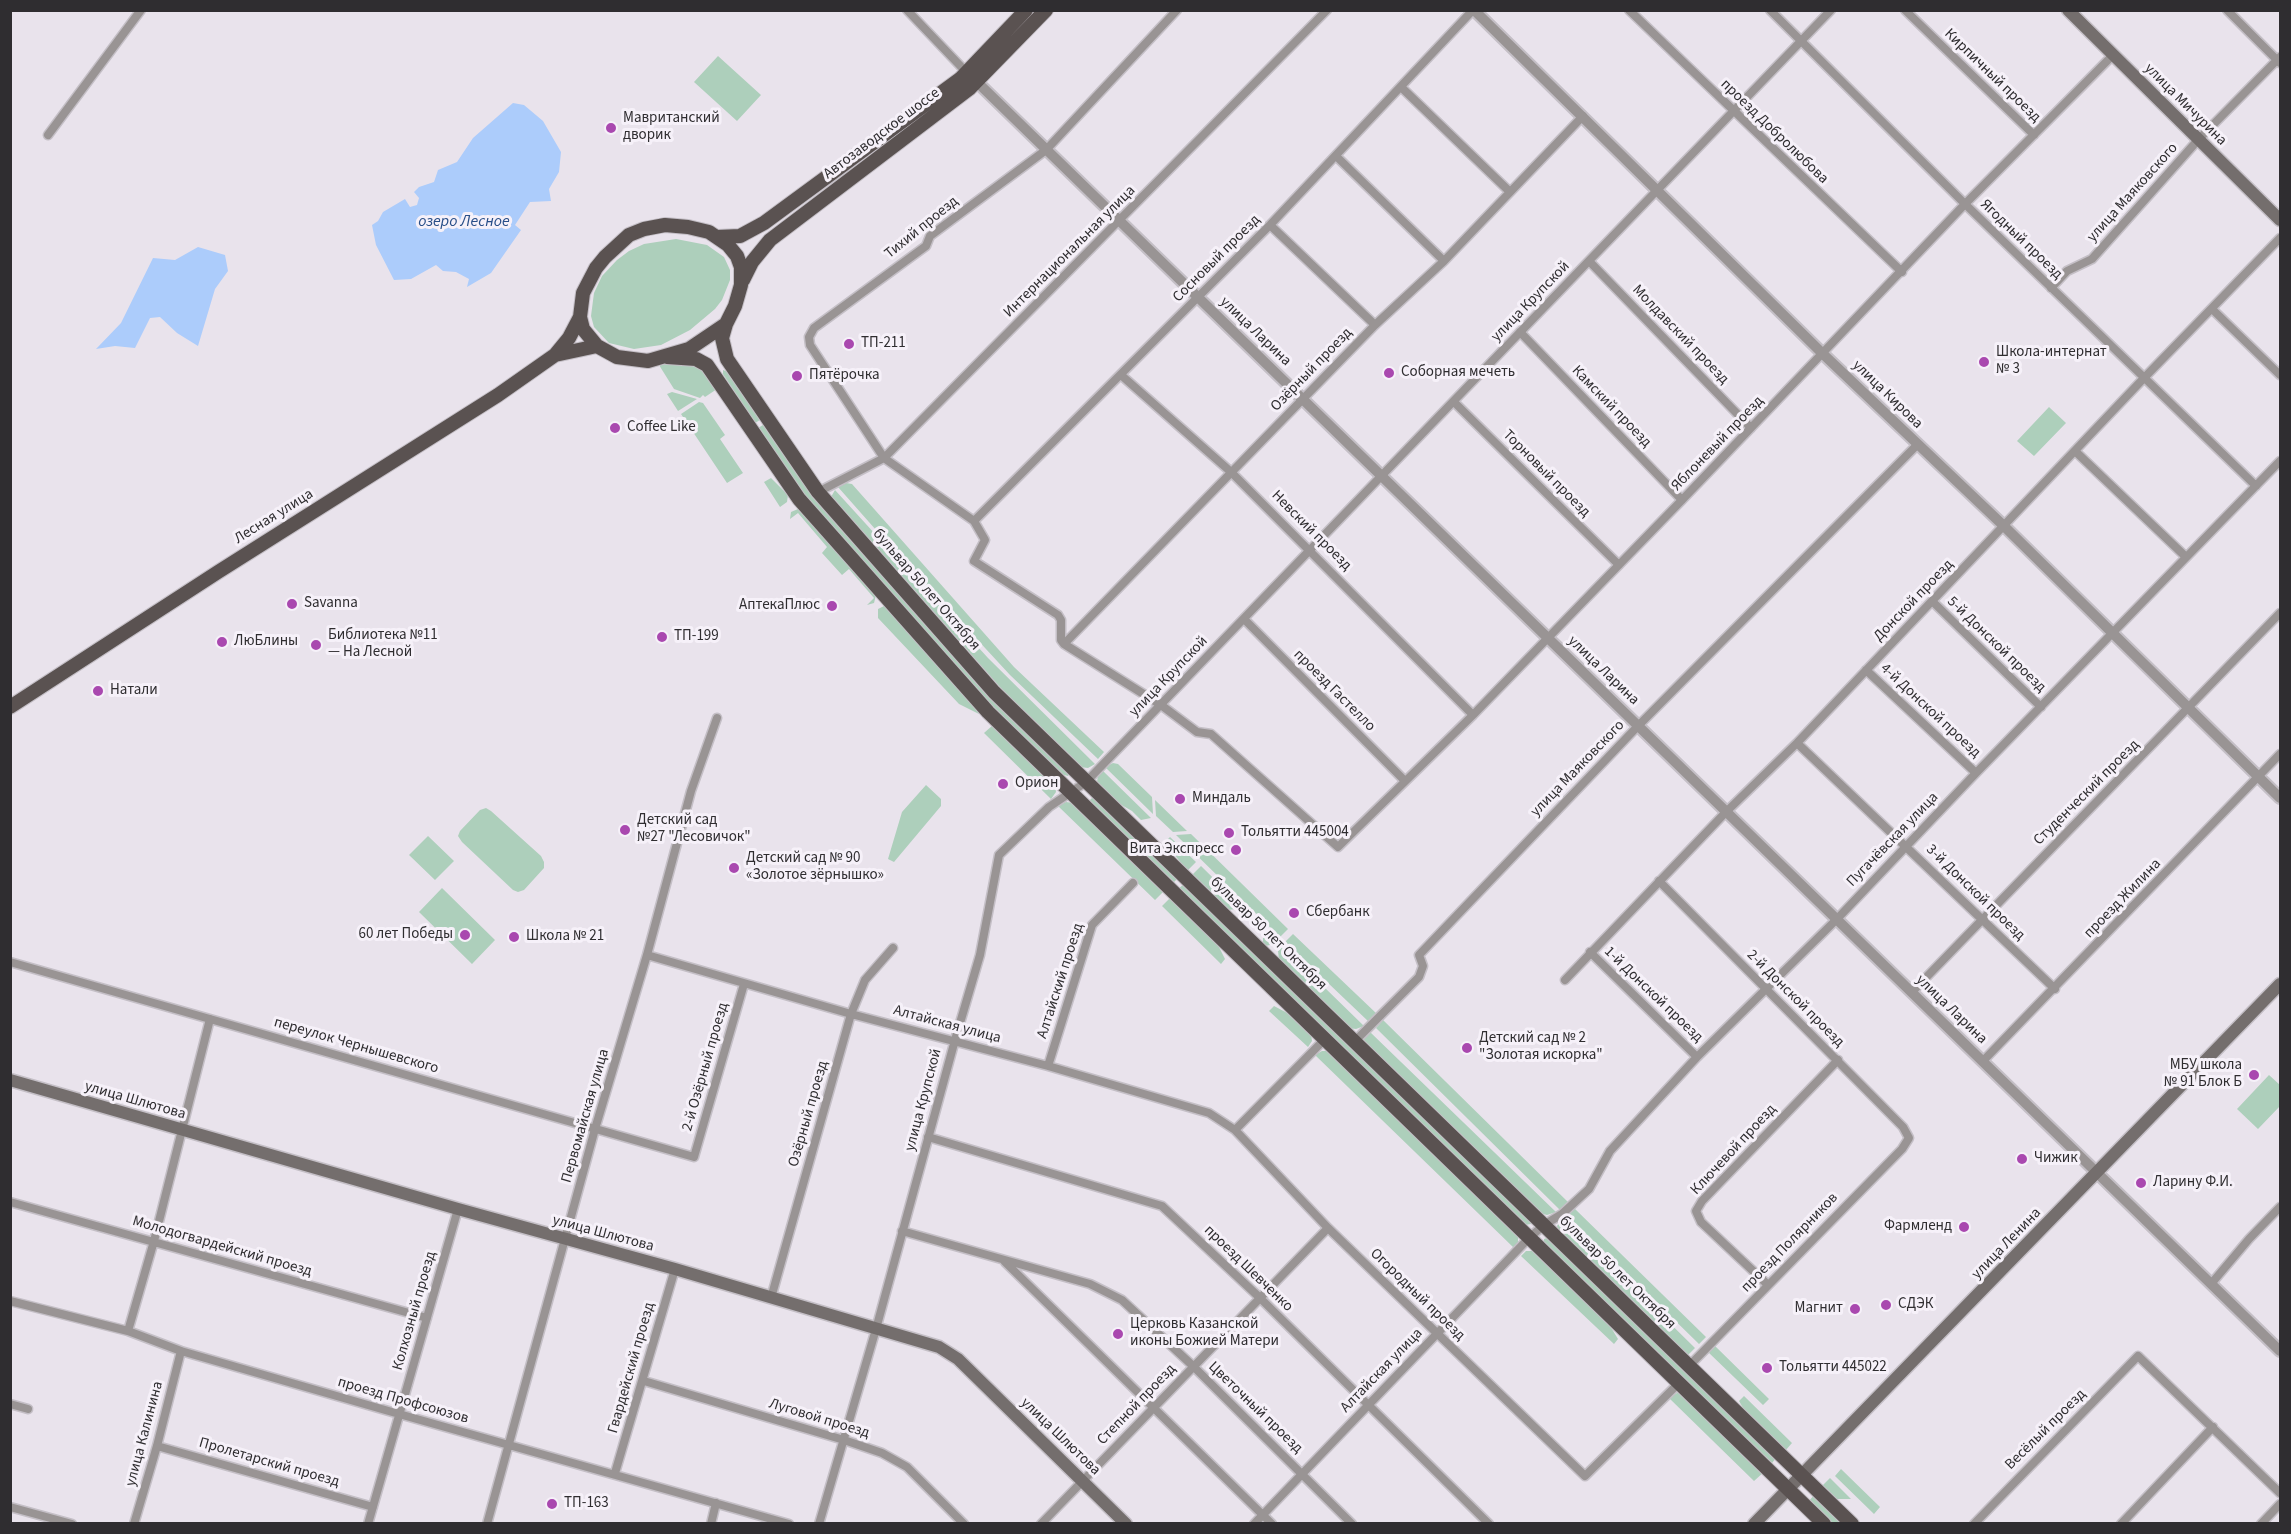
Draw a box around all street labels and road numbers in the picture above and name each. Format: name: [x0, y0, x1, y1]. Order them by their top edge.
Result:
street label: Кирпичный проезд: [1940, 25, 2044, 127]
street label: улица Мичурина: [2140, 60, 2230, 150]
street label: проезд Добролюбова: [1716, 76, 1832, 188]
street label: Автозаводское шоссе: [820, 85, 944, 183]
street label: улица Маяковского: [2084, 140, 2182, 246]
street label: Интернациональная улица: [1000, 182, 1140, 322]
street label: Тихий проезд: [882, 193, 962, 263]
street label: Ягодный проезд: [1976, 196, 2066, 284]
street label: Сосновый проезд: [1170, 212, 1264, 306]
street label: улица Крупской: [1488, 258, 1574, 346]
street label: Молдавский проезд: [1628, 281, 1732, 389]
street label: улица Ларина: [1216, 294, 1294, 370]
street label: Озёрный проезд: [1268, 324, 1356, 416]
street label: улица Кирова: [1848, 357, 1926, 433]
street label: Камский проезд: [1567, 362, 1655, 452]
street label: Яблоневый проезд: [1668, 393, 1768, 495]
street label: Торновый проезд: [1499, 427, 1593, 521]
street label: Лесная улица: [231, 486, 317, 548]
street label: Невский проезд: [1267, 487, 1355, 575]
street label: бульвар 50 лет Октября: [868, 526, 984, 654]
street label: Донской проезд: [1870, 556, 1958, 646]
street label: 5-й Донской проезд: [1943, 593, 2049, 697]
street label: улица Крупской: [1126, 633, 1212, 721]
street label: улица Ларина: [1564, 633, 1642, 709]
street label: проезд Гастелло: [1289, 646, 1379, 736]
street label: 4-й Донской проезд: [1876, 660, 1984, 762]
street label: улица Маяковского: [1527, 717, 1629, 821]
street label: Студенческий проезд: [2030, 736, 2144, 850]
street label: Пугачёвская улица: [1843, 789, 1943, 891]
street label: 3-й Донской проезд: [1922, 841, 2028, 945]
street label: проезд Жилина: [2081, 856, 2165, 942]
street label: бульвар 50 лет Октября: [1206, 874, 1330, 994]
street label: Алтайский проезд: [1034, 921, 1088, 1041]
street label: 1-й Донской проезд: [1600, 943, 1706, 1047]
street label: 2-й Донской проезд: [1743, 947, 1847, 1051]
street label: улица Ларина: [1912, 972, 1990, 1048]
street label: 2-й Озёрный проезд: [679, 1001, 733, 1133]
street label: Алтайская улица: [891, 1002, 1003, 1048]
street label: переулок Чернышевского: [272, 1014, 440, 1078]
street label: Первомайская улица: [558, 1047, 614, 1185]
street label: улица Крупской: [902, 1047, 946, 1153]
street label: Озёрный проезд: [785, 1059, 833, 1169]
street label: улица Шлютова: [82, 1078, 188, 1124]
street label: Ключевой проезд: [1687, 1101, 1781, 1199]
street label: проезд Полярников: [1738, 1189, 1842, 1297]
street label: улица Ленина: [1969, 1205, 2045, 1283]
street label: улица Шлютова: [550, 1212, 656, 1256]
street label: Молодогвардейский проезд: [130, 1213, 314, 1281]
street label: бульвар 50 лет Октября: [1555, 1213, 1679, 1333]
street label: проезд Шевченко: [1200, 1222, 1296, 1316]
street label: Огородный проезд: [1366, 1245, 1468, 1345]
street label: Колхозный проезд: [389, 1249, 441, 1373]
street label: Гвардейский проезд: [605, 1301, 659, 1435]
street label: Алтайская улица: [1337, 1325, 1427, 1417]
street label: Цветочный проезд: [1204, 1358, 1306, 1458]
street label: Степной проезд: [1094, 1361, 1180, 1449]
street label: проезд Профсоюзов: [336, 1374, 470, 1428]
street label: улица Калинина: [122, 1380, 168, 1488]
street label: Весёлый проезд: [2002, 1386, 2090, 1474]
street label: улица Шлютова: [1016, 1394, 1104, 1480]
street label: Луговой проезд: [766, 1395, 872, 1443]
street label: Пролетарский проезд: [197, 1434, 341, 1492]

